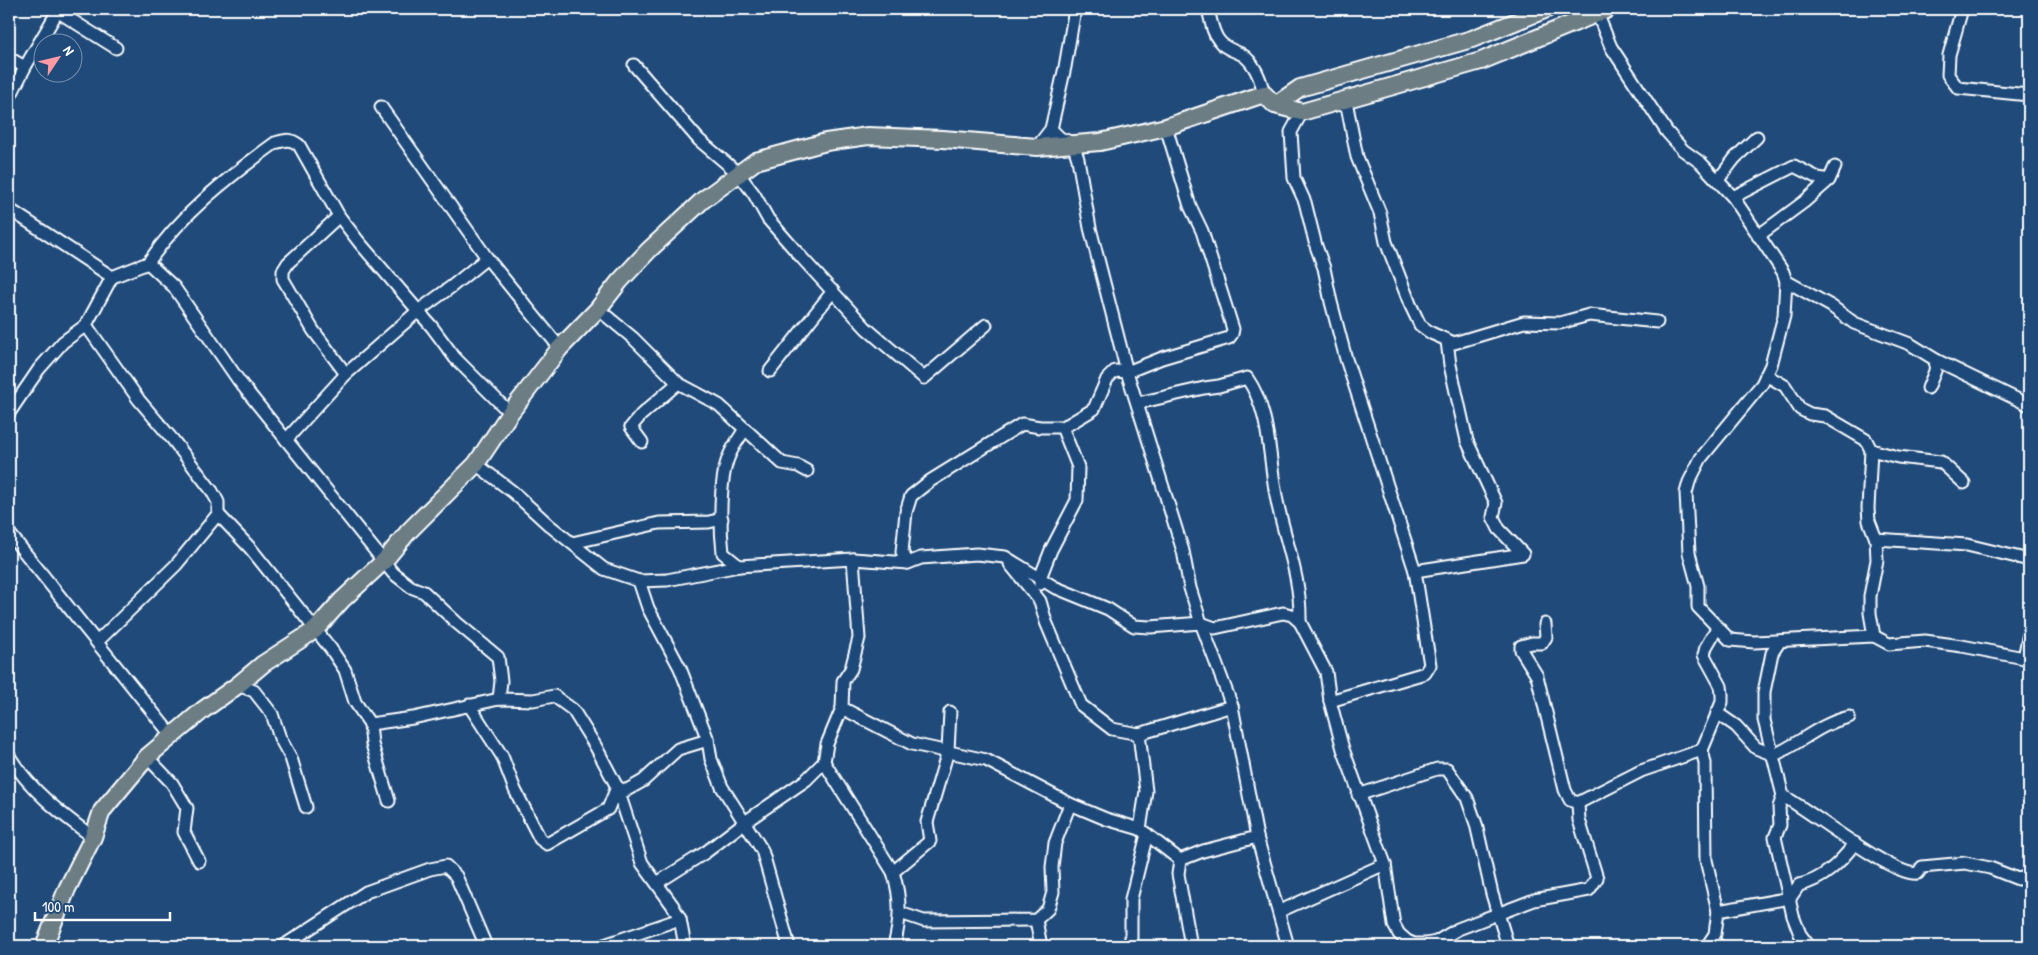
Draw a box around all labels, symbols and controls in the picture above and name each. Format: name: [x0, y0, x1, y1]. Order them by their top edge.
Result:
north arrow: [32, 32, 82, 82]
text: N: [59, 42, 79, 59]
scale bar: [35, 890, 170, 922]
text: 100 m: [42, 896, 75, 917]

